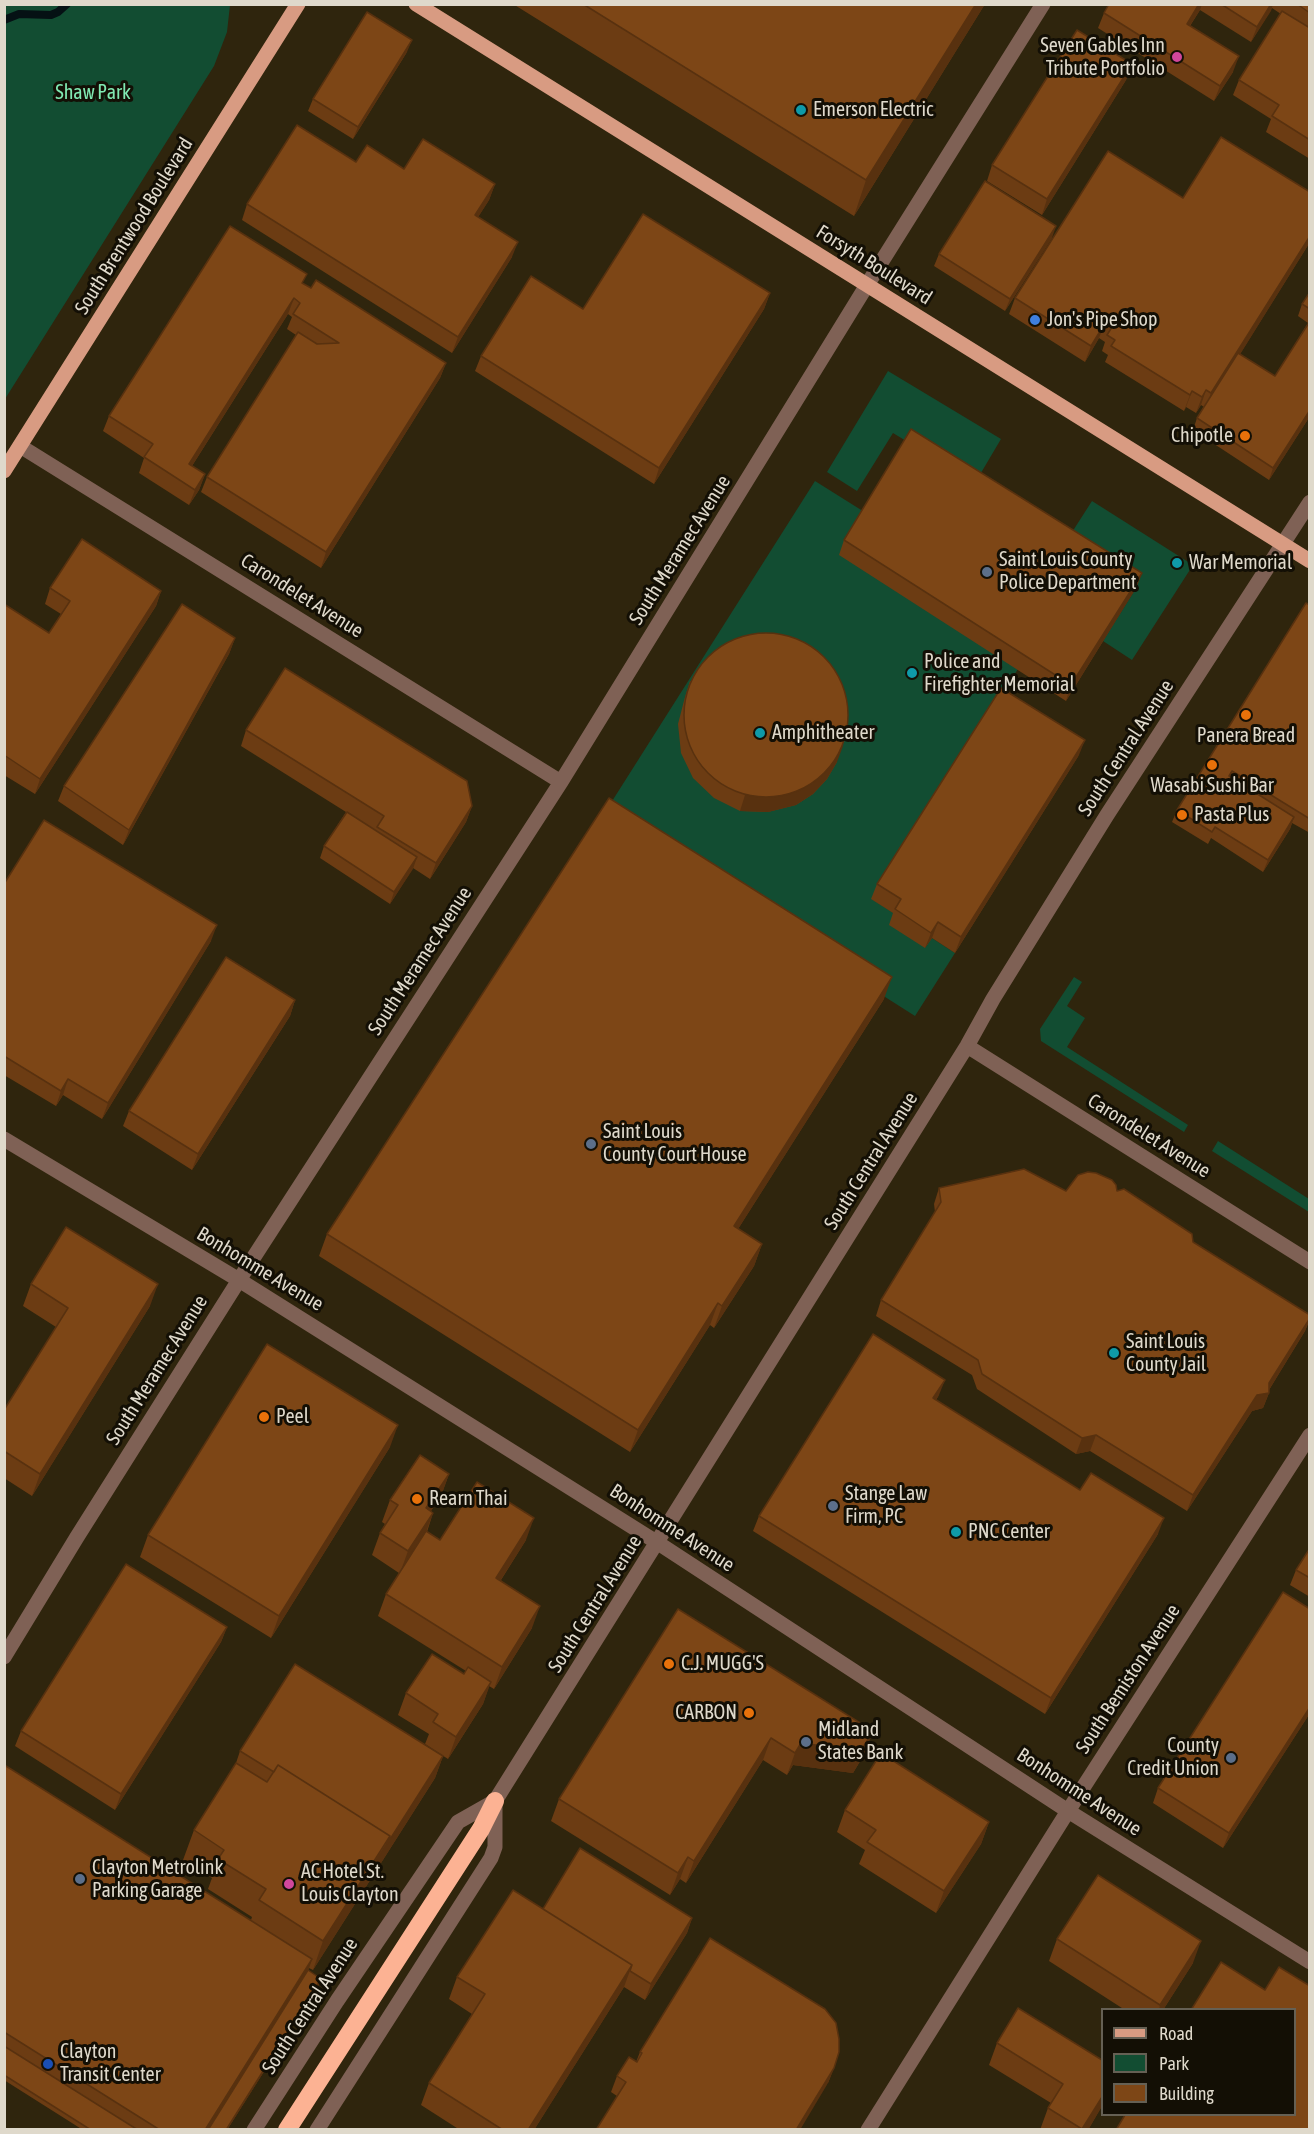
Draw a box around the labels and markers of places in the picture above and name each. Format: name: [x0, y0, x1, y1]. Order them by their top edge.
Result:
place label: Seven Gables Inn Tribute Portfolio: [1040, 34, 1165, 81]
marker: Seven Gables Inn Tribute Portfolio: [1170, 50, 1184, 64]
place label: Emerson Electric: [813, 98, 933, 122]
marker: Emerson Electric: [794, 103, 808, 117]
place label: Jon's Pipe Shop: [1047, 308, 1157, 332]
marker: Jon's Pipe Shop: [1028, 313, 1042, 327]
place label: Chipotle: [1171, 424, 1233, 448]
marker: Chipotle: [1238, 429, 1252, 443]
place label: Saint Louis County Police Department: [999, 548, 1137, 595]
place label: War Memorial: [1189, 551, 1292, 575]
marker: War Memorial: [1170, 556, 1184, 570]
marker: Saint Louis County Police Department: [980, 565, 994, 579]
place label: Police and Firefighter Memorial: [924, 650, 1075, 697]
marker: Police and Firefighter Memorial: [905, 666, 919, 680]
marker: Panera Bread: [1239, 708, 1253, 722]
place label: Amphitheater: [772, 721, 874, 745]
place label: Panera Bread: [1197, 724, 1295, 748]
marker: Amphitheater: [753, 726, 767, 740]
marker: Wasabi Sushi Bar: [1205, 758, 1219, 772]
place label: Wasabi Sushi Bar: [1150, 774, 1274, 798]
place label: Pasta Plus: [1194, 803, 1269, 827]
marker: Pasta Plus: [1175, 808, 1189, 822]
place label: Saint Louis County Court House: [603, 1120, 747, 1167]
marker: Saint Louis County Court House: [584, 1137, 598, 1151]
place label: Saint Louis County Jail: [1126, 1330, 1206, 1377]
marker: Saint Louis County Jail: [1107, 1346, 1121, 1360]
place label: Peel: [276, 1405, 309, 1429]
marker: Peel: [257, 1410, 271, 1424]
place label: Stange Law Firm, PC: [845, 1482, 927, 1529]
place label: Rearn Thai: [429, 1487, 508, 1511]
marker: Rearn Thai: [410, 1492, 424, 1506]
marker: Stange Law Firm, PC: [826, 1499, 840, 1513]
place label: PNC Center: [968, 1520, 1050, 1544]
marker: PNC Center: [949, 1525, 963, 1539]
place label: C.J. MUGG'S: [681, 1652, 764, 1676]
marker: C.J. MUGG'S: [662, 1657, 676, 1671]
place label: CARBON: [675, 1701, 737, 1725]
marker: CARBON: [742, 1706, 756, 1720]
place label: Midland States Bank: [818, 1718, 903, 1765]
place label: County Credit Union: [1127, 1734, 1219, 1781]
marker: Midland States Bank: [799, 1735, 813, 1749]
marker: County Credit Union: [1224, 1751, 1238, 1765]
place label: Clayton Metrolink Parking Garage: [92, 1856, 223, 1903]
place label: AC Hotel St. Louis Clayton: [301, 1860, 399, 1907]
marker: Clayton Metrolink Parking Garage: [73, 1872, 87, 1886]
marker: AC Hotel St. Louis Clayton: [282, 1877, 296, 1891]
place label: Clayton Transit Center: [60, 2040, 161, 2087]
marker: Clayton Transit Center: [41, 2057, 55, 2071]

